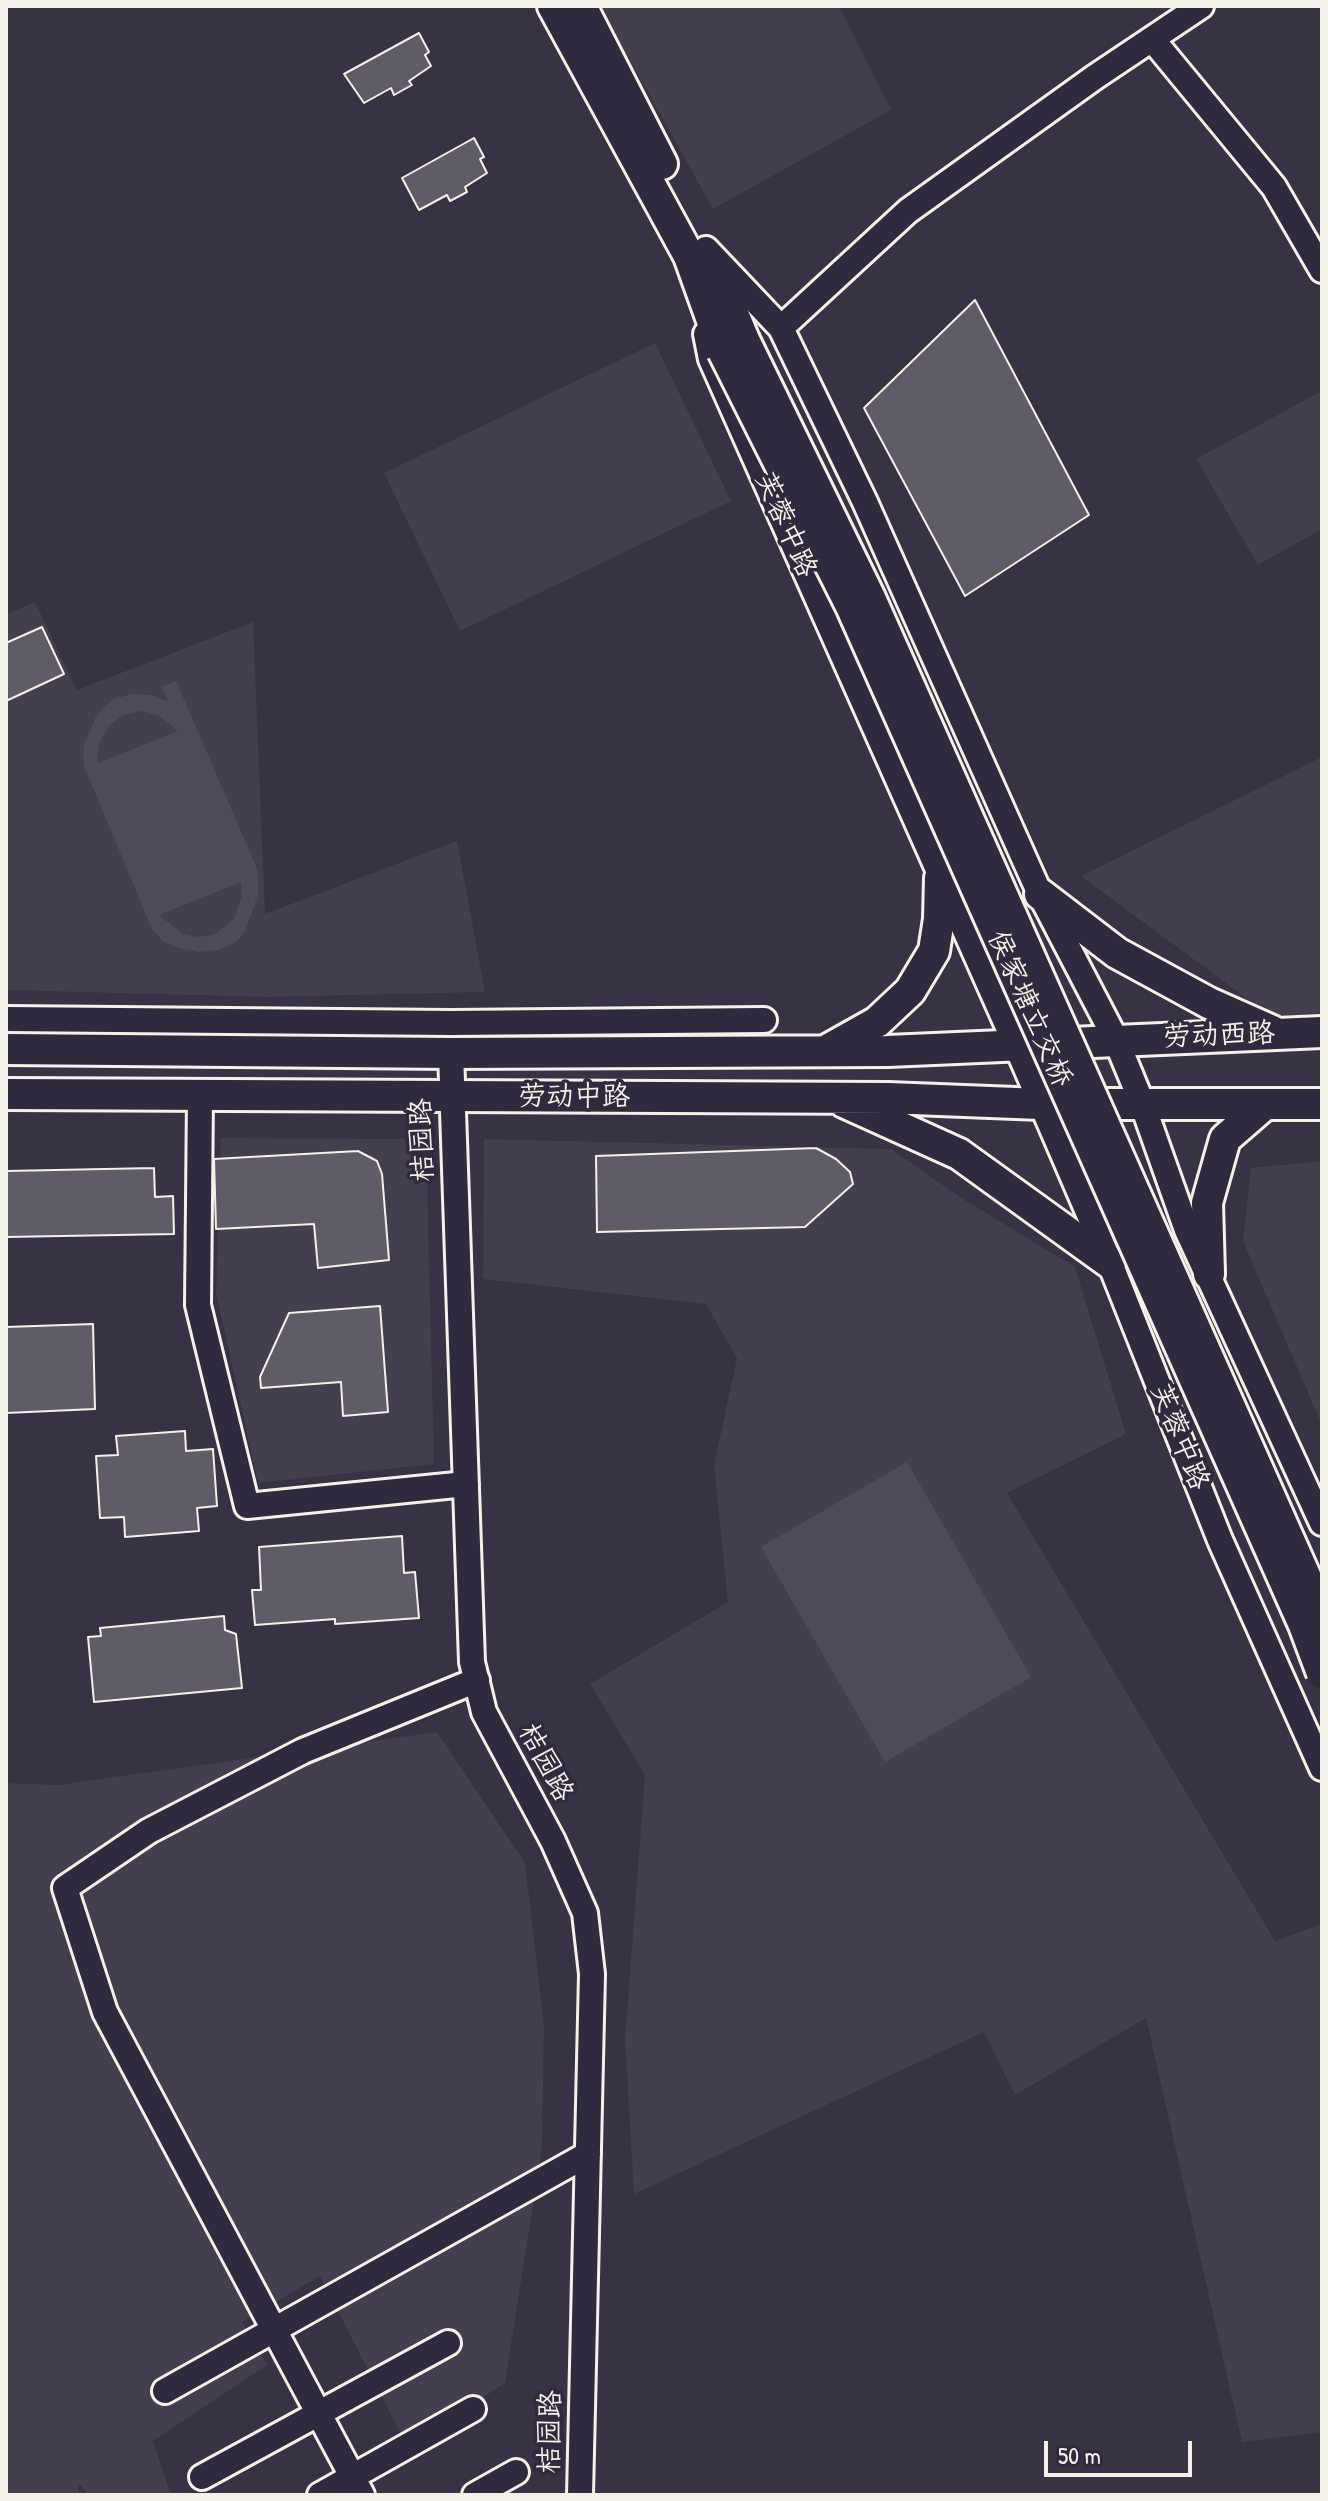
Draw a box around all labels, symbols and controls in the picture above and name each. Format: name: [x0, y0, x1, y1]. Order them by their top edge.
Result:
street label: 芙蓉中路: [747, 467, 823, 583]
street label: 侯家塘立交桥: [979, 925, 1079, 1093]
street label: 劳动西路: [1162, 1017, 1276, 1055]
street label: 劳动中路: [518, 1081, 630, 1115]
street label: 桔园路: [405, 1097, 441, 1183]
street label: 芙蓉中路: [1142, 1379, 1216, 1495]
street label: 桔园路: [510, 1718, 580, 1808]
street label: 桔园路: [533, 2390, 569, 2474]
scale bar: [1048, 2425, 1196, 2475]
text: 50 m: [1058, 2439, 1101, 2471]

